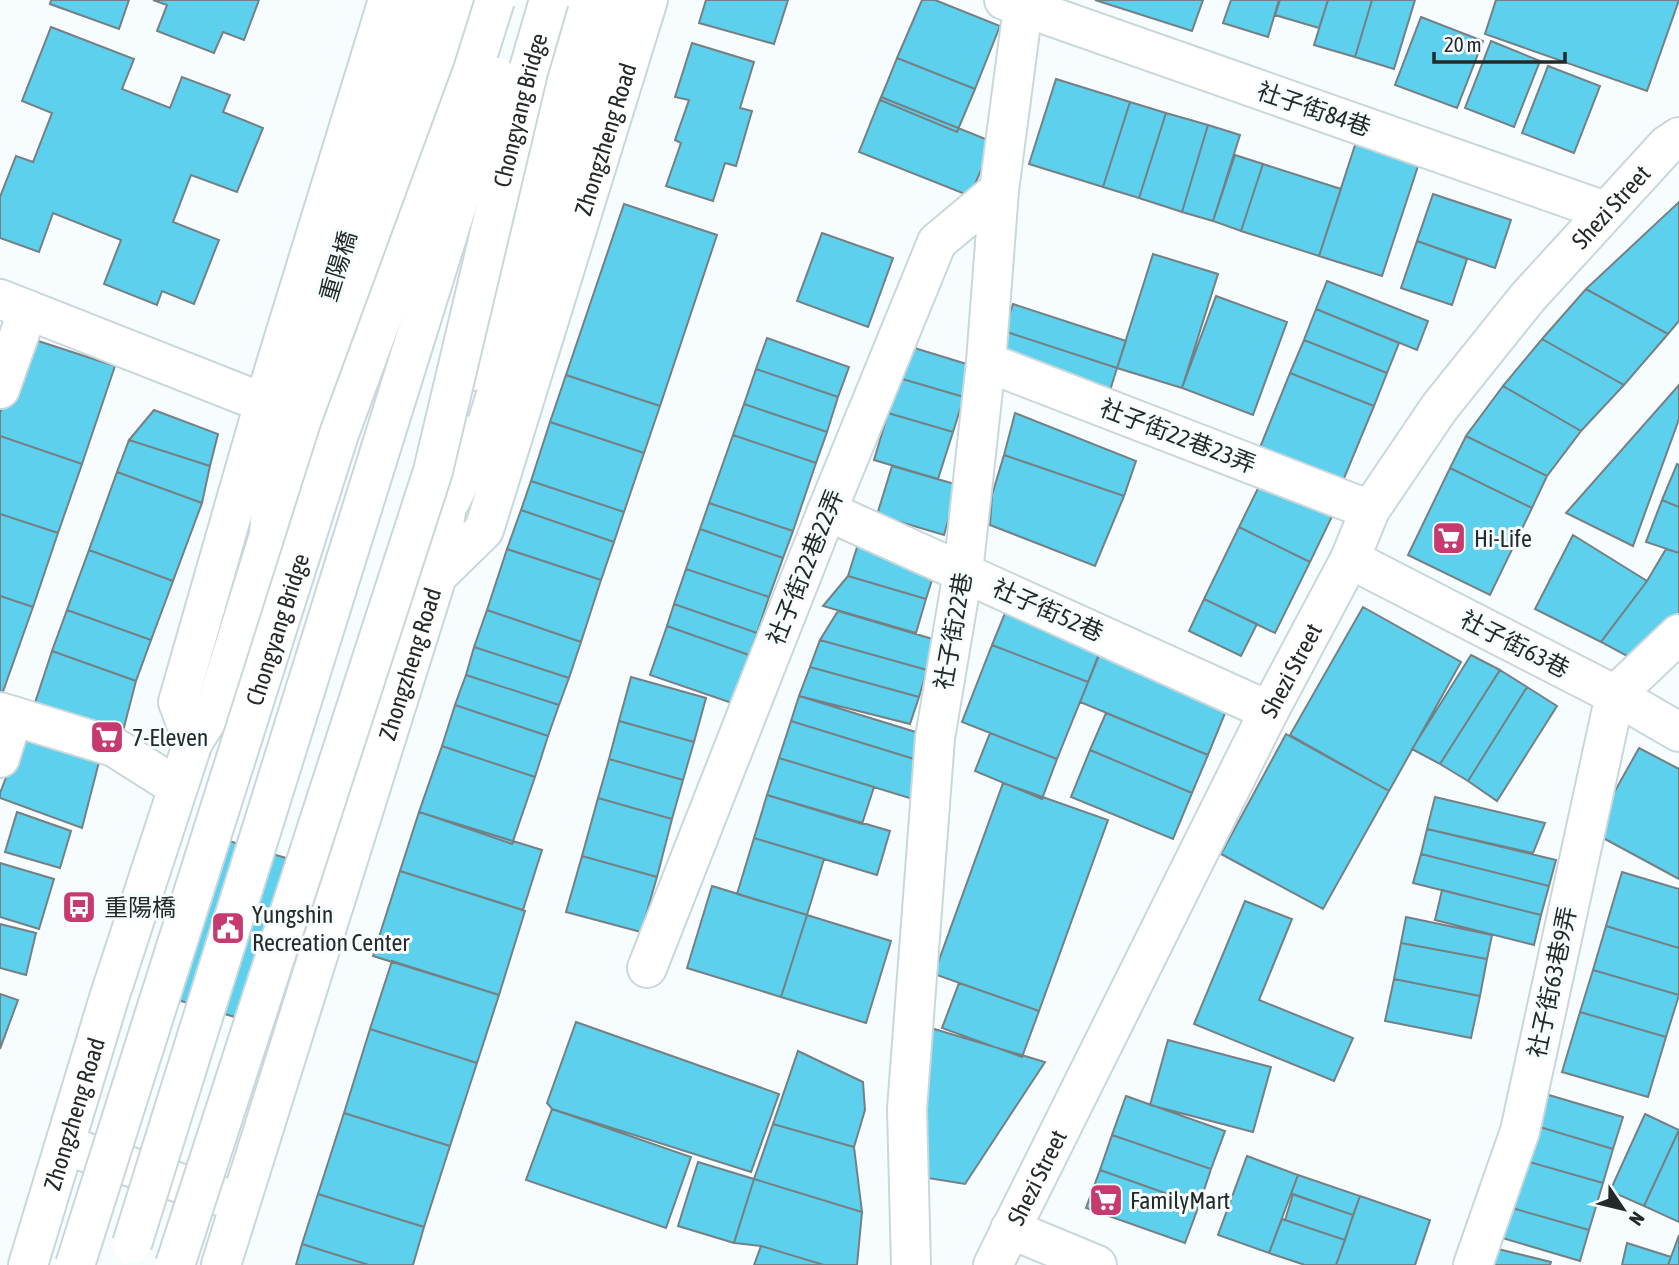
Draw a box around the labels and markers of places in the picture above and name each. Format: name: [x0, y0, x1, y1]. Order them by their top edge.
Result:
supermarket icon: Hi-Life: [1430, 519, 1468, 557]
place label: Hi-Life: [1474, 525, 1532, 552]
supermarket icon: 7-Eleven: [88, 718, 126, 756]
place label: 7-Eleven: [132, 724, 208, 751]
bus stop icon: 重陽橋: [60, 888, 98, 926]
place label: 重陽橋: [104, 894, 176, 921]
place label: Yungshin Recreation Center: [252, 901, 410, 956]
public building icon: Yungshin Recreation Center: [209, 909, 247, 947]
supermarket icon: FamilyMart: [1087, 1181, 1125, 1219]
place label: FamilyMart: [1130, 1187, 1230, 1214]

